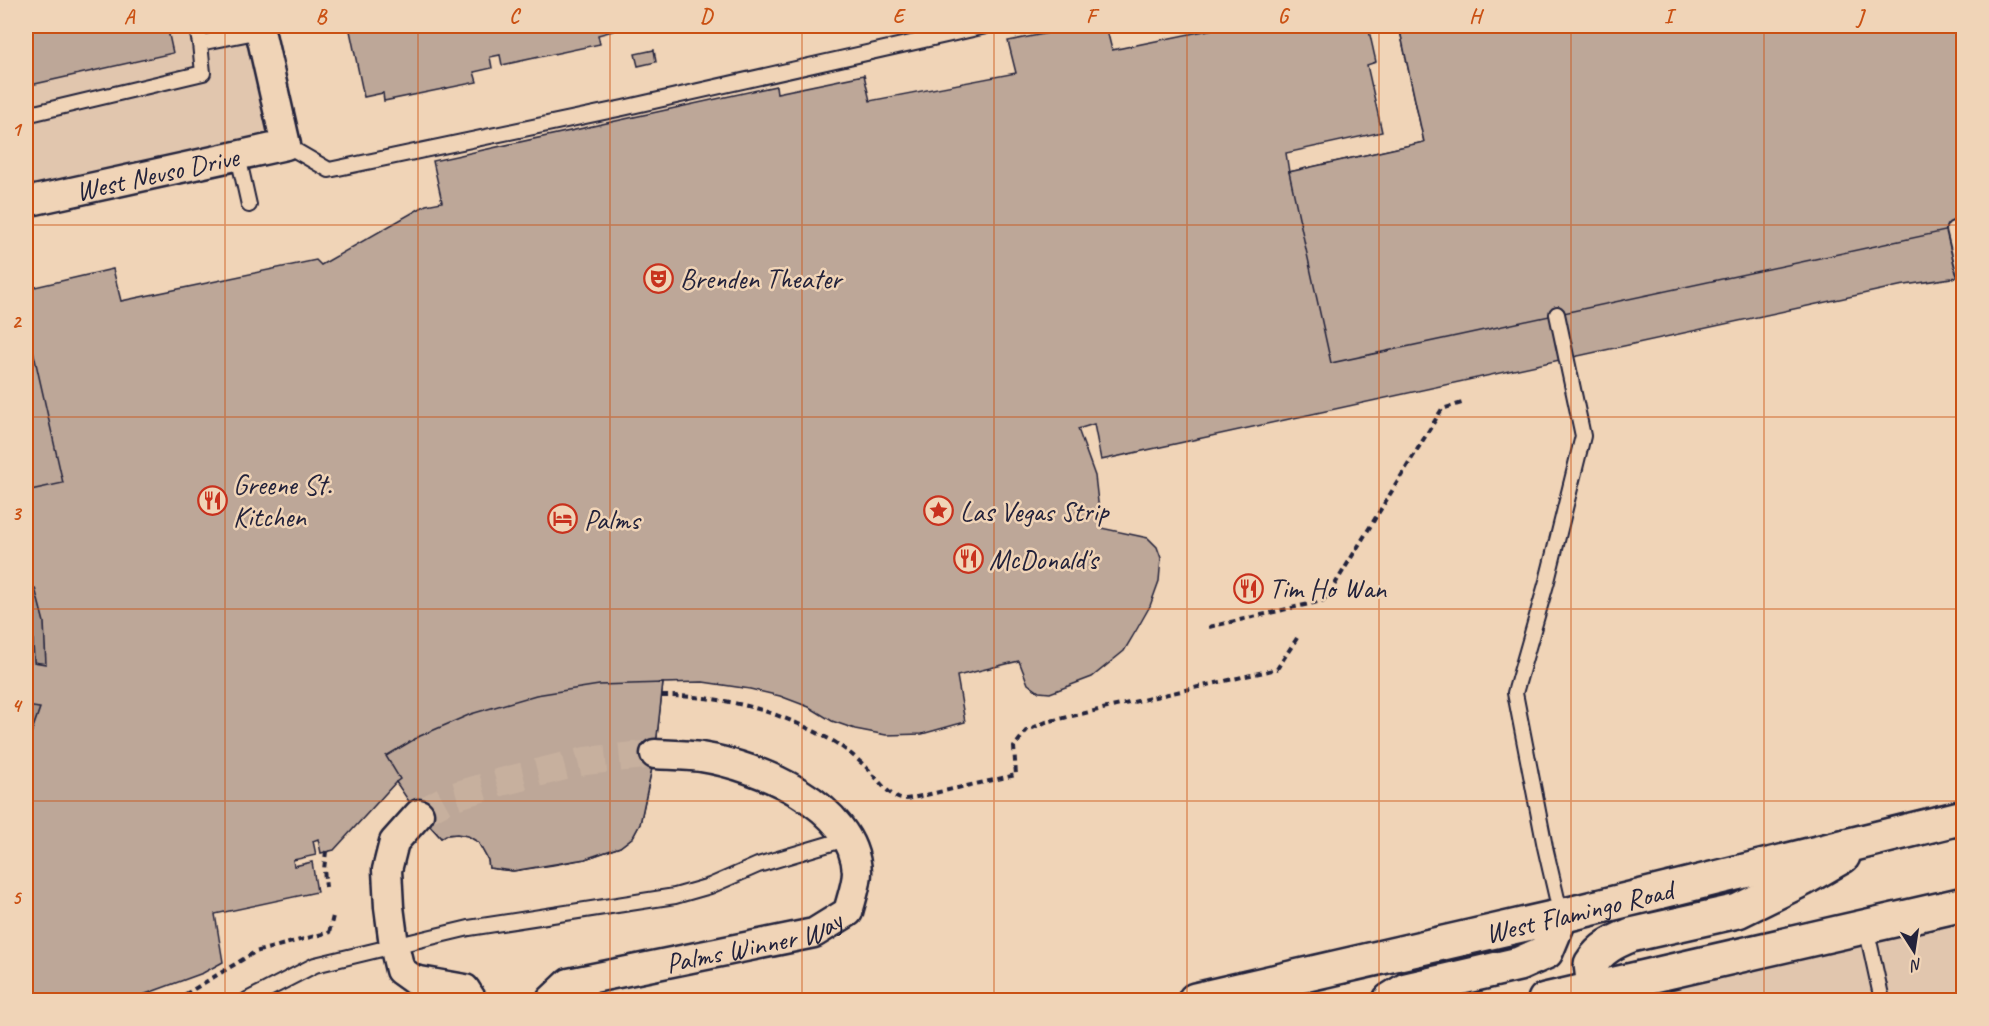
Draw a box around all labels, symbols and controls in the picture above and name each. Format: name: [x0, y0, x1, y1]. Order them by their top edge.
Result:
text: A: [124, 4, 136, 29]
text: B: [316, 4, 328, 29]
text: C: [509, 4, 521, 29]
text: D: [700, 4, 714, 29]
text: E: [893, 4, 907, 29]
text: F: [1086, 4, 1100, 29]
text: G: [1278, 4, 1291, 29]
text: H: [1469, 4, 1484, 29]
text: I: [1664, 4, 1677, 29]
text: J: [1855, 4, 1867, 29]
text: 1: [12, 117, 23, 142]
street label: West Nevso Drive: [72, 138, 243, 208]
place label: Brenden Theater: [680, 261, 844, 296]
theatre icon: Brenden Theater: [643, 262, 675, 294]
text: 2: [12, 309, 23, 334]
place label: Greene St. Kitchen: [233, 467, 332, 534]
restaurant icon: Greene St. Kitchen: [196, 484, 228, 516]
place label: Las Vegas Strip: [960, 494, 1111, 529]
place icon: Las Vegas Strip: [923, 495, 955, 527]
text: 3: [12, 501, 23, 526]
place label: Palms: [584, 502, 642, 537]
hotel icon: Palms: [547, 503, 579, 535]
place label: McDonald's: [989, 542, 1100, 577]
restaurant icon: McDonald's: [952, 543, 984, 575]
place label: Tim Ho Wan: [1269, 571, 1388, 606]
restaurant icon: Tim Ho Wan: [1232, 572, 1264, 604]
text: 4: [12, 693, 24, 718]
street label: West Flamingo Road: [1482, 871, 1680, 950]
text: 5: [12, 885, 23, 910]
street label: Palms Winner Way: [663, 901, 850, 980]
north arrow: [1884, 921, 1944, 981]
text: N: [1907, 954, 1924, 976]

